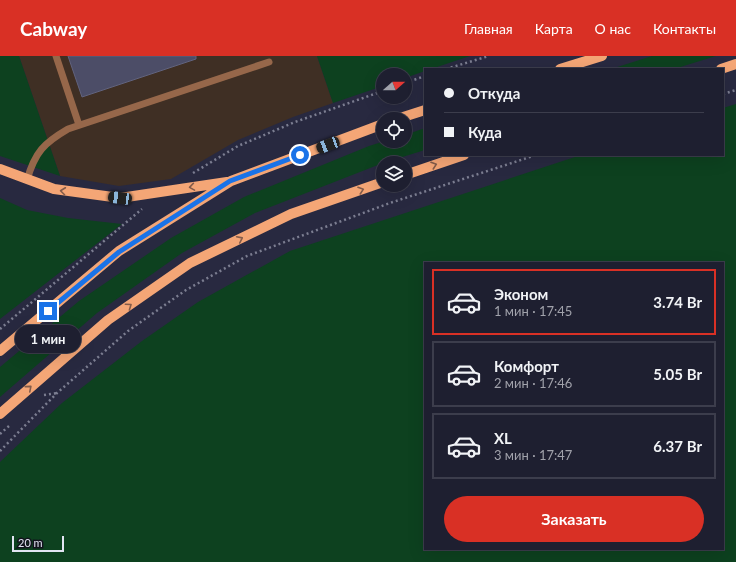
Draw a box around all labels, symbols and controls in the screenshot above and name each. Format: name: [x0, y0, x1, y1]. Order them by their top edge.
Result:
text: Cabway: [20, 17, 87, 40]
text: Главная: [464, 20, 513, 37]
text: Карта: [535, 20, 573, 37]
text: О нас: [595, 20, 631, 37]
text: Контакты: [653, 20, 716, 37]
north arrow: [376, 68, 412, 104]
map controls: [376, 68, 412, 192]
text: Откуда: [468, 84, 520, 102]
button: locate: [376, 112, 412, 148]
text: Куда: [468, 123, 502, 141]
car: [315, 135, 341, 155]
route start: [291, 146, 309, 164]
button: layers: [376, 156, 412, 192]
one-way arrow: [431, 161, 438, 170]
one-way arrow: [189, 182, 195, 191]
one-way arrow: [60, 186, 66, 195]
one-way arrow: [357, 186, 364, 195]
car: [107, 191, 133, 205]
one-way arrow: [236, 236, 244, 244]
icon: car: [446, 284, 482, 320]
text: Эконом: [494, 285, 548, 303]
text: 3.74 Br: [653, 293, 702, 311]
route end: [39, 302, 57, 320]
one-way arrow: [125, 303, 132, 311]
text: 1 мин · 17:45: [494, 303, 572, 319]
callout: 1 мин: [15, 325, 81, 353]
text: 1 мин: [31, 331, 66, 347]
icon: car: [446, 356, 482, 392]
text: Комфорт: [494, 357, 559, 375]
text: 5.05 Br: [653, 365, 702, 383]
text: 2 мин · 17:46: [494, 375, 572, 391]
one-way arrow: [24, 386, 32, 393]
icon: car: [446, 428, 482, 464]
text: XL: [494, 429, 512, 447]
text: 6.37 Br: [653, 437, 702, 455]
text: 3 мин · 17:47: [494, 447, 572, 463]
button: Заказать: [444, 496, 704, 542]
scale bar: [12, 534, 64, 553]
text: 20 m: [18, 536, 43, 549]

